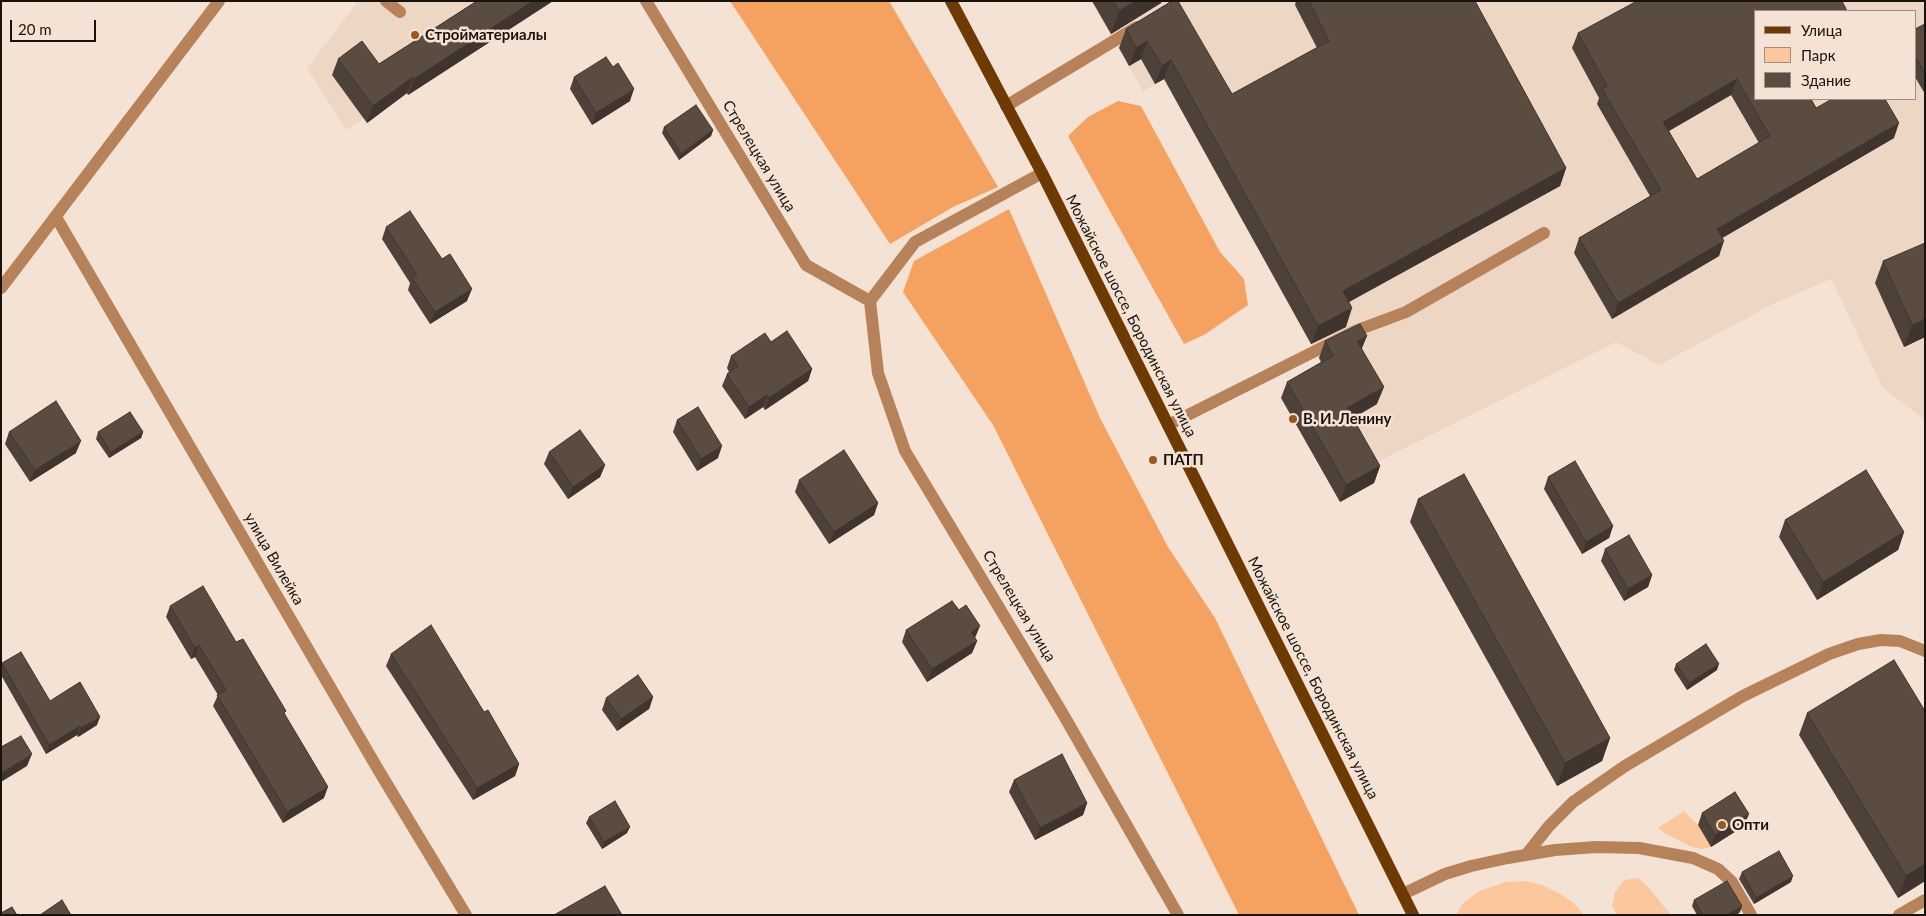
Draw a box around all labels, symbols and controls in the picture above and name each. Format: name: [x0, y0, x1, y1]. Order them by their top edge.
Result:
scale bar: [12, 10, 99, 42]
legend: [1754, 10, 1916, 100]
text: 20 m: [18, 20, 52, 38]
text: Улица: [1801, 21, 1842, 39]
place label: Стройматериалы: [425, 26, 547, 44]
marker: Стройматериалы: [409, 29, 421, 41]
text: Парк: [1801, 46, 1835, 64]
text: Здание: [1801, 71, 1851, 89]
street label: Стрелецкая улица: [719, 97, 799, 215]
street label: Можайское шоссе, Бородинская улица: [1062, 192, 1200, 440]
place label: В. И. Ленину: [1303, 410, 1392, 428]
marker: В. И. Ленину: [1287, 413, 1299, 425]
place label: ПАТП: [1163, 451, 1204, 469]
marker: ПАТП: [1147, 454, 1159, 466]
street label: улица Вилейка: [240, 510, 308, 608]
street label: Стрелецкая улица: [979, 547, 1059, 665]
street label: Можайское шоссе, Бородинская улица: [1244, 554, 1382, 802]
place label: Опти: [1732, 816, 1769, 834]
marker: Опти: [1716, 819, 1728, 831]

